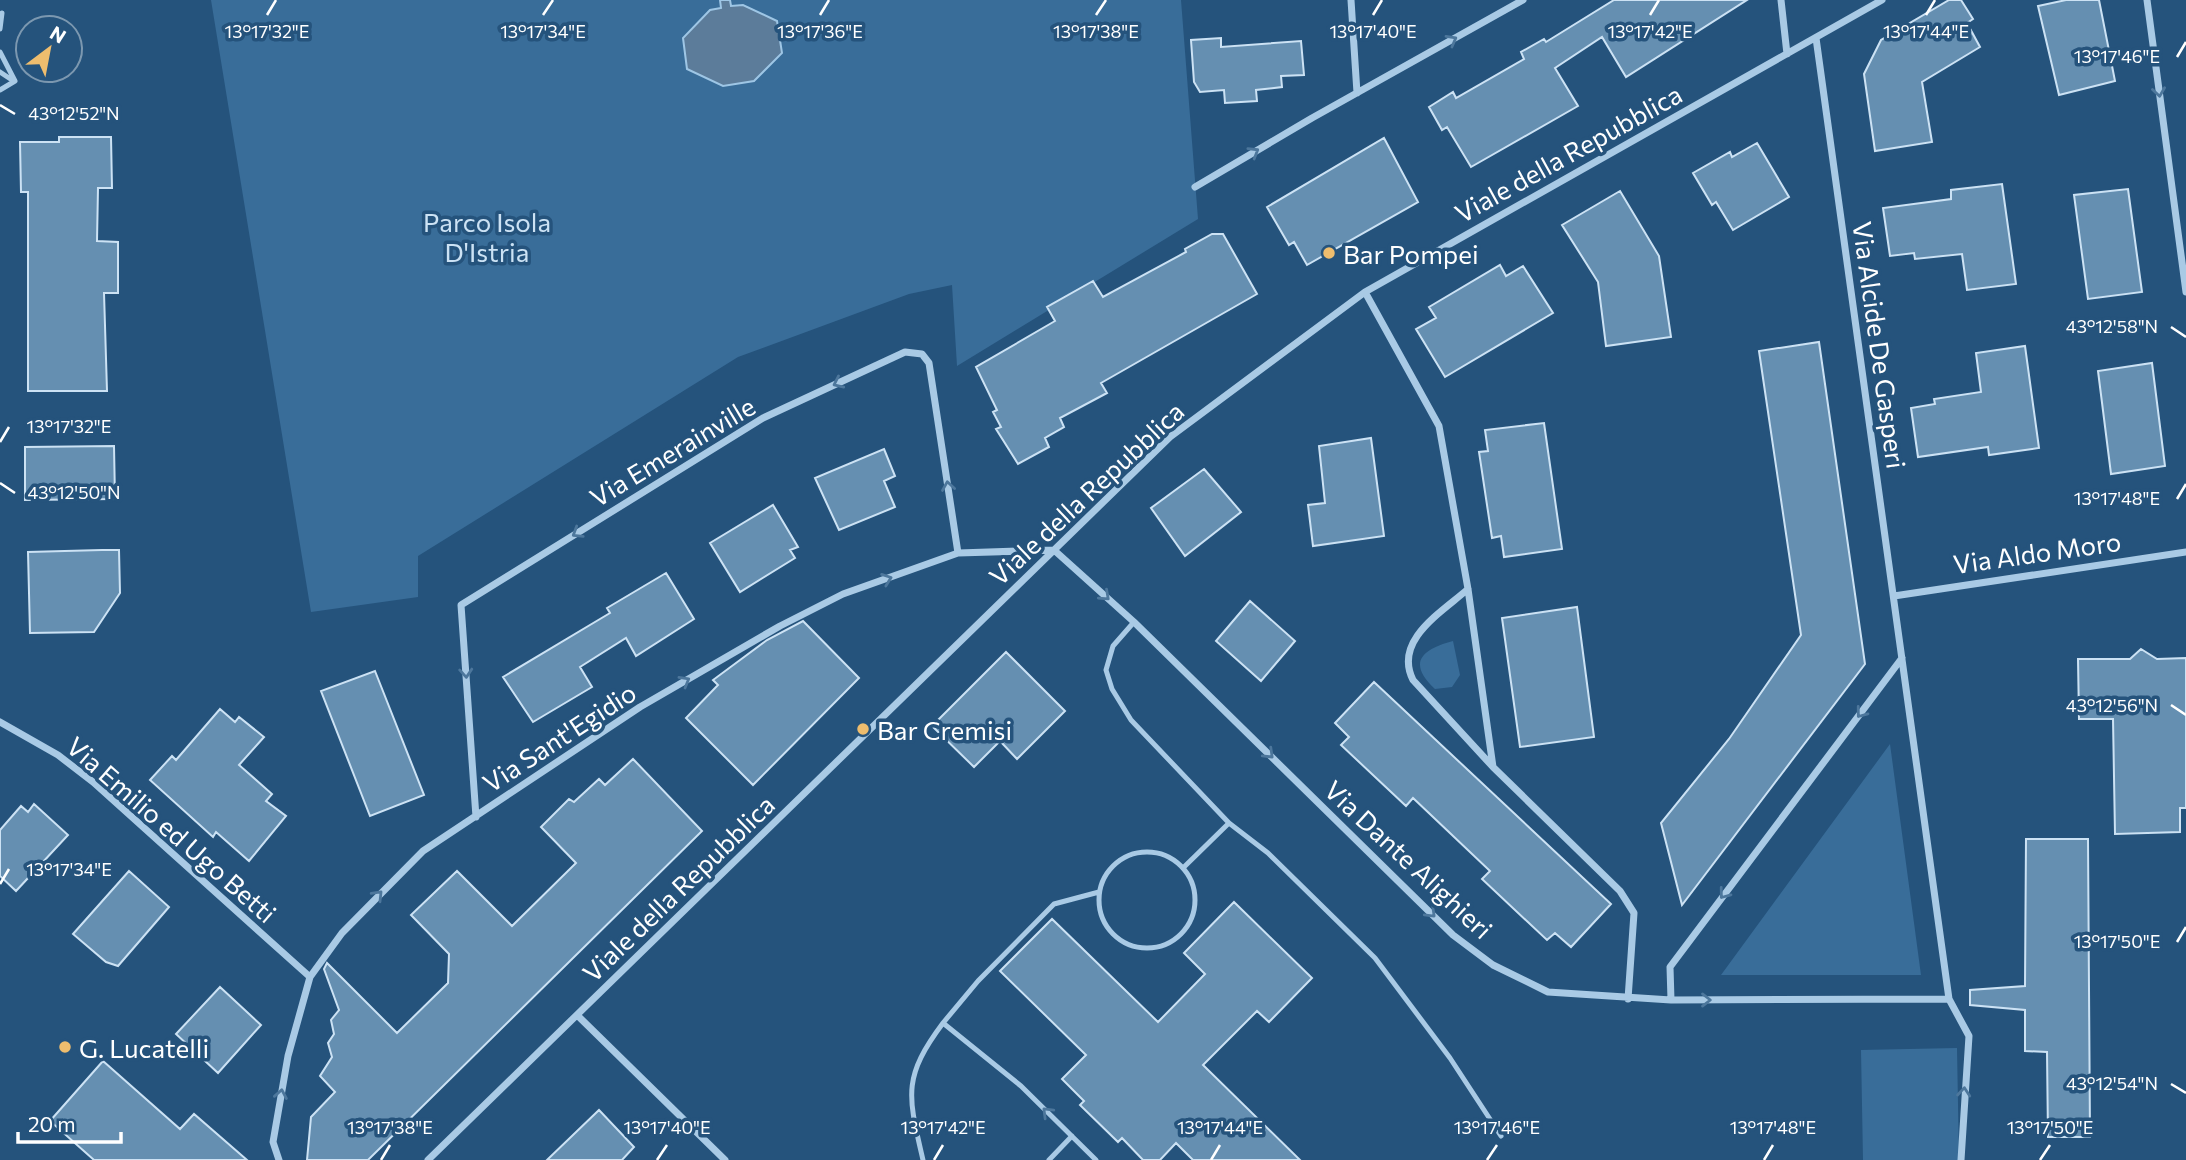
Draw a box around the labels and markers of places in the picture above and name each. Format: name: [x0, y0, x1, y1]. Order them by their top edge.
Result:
place label: Bar Pompei: [1343, 238, 1479, 269]
marker: Bar Pompei: [1321, 245, 1337, 261]
place label: Bar Cremisi: [877, 714, 1012, 745]
marker: Bar Cremisi: [855, 721, 871, 737]
place label: G. Lucatelli: [79, 1032, 209, 1063]
marker: G. Lucatelli: [57, 1039, 73, 1055]

